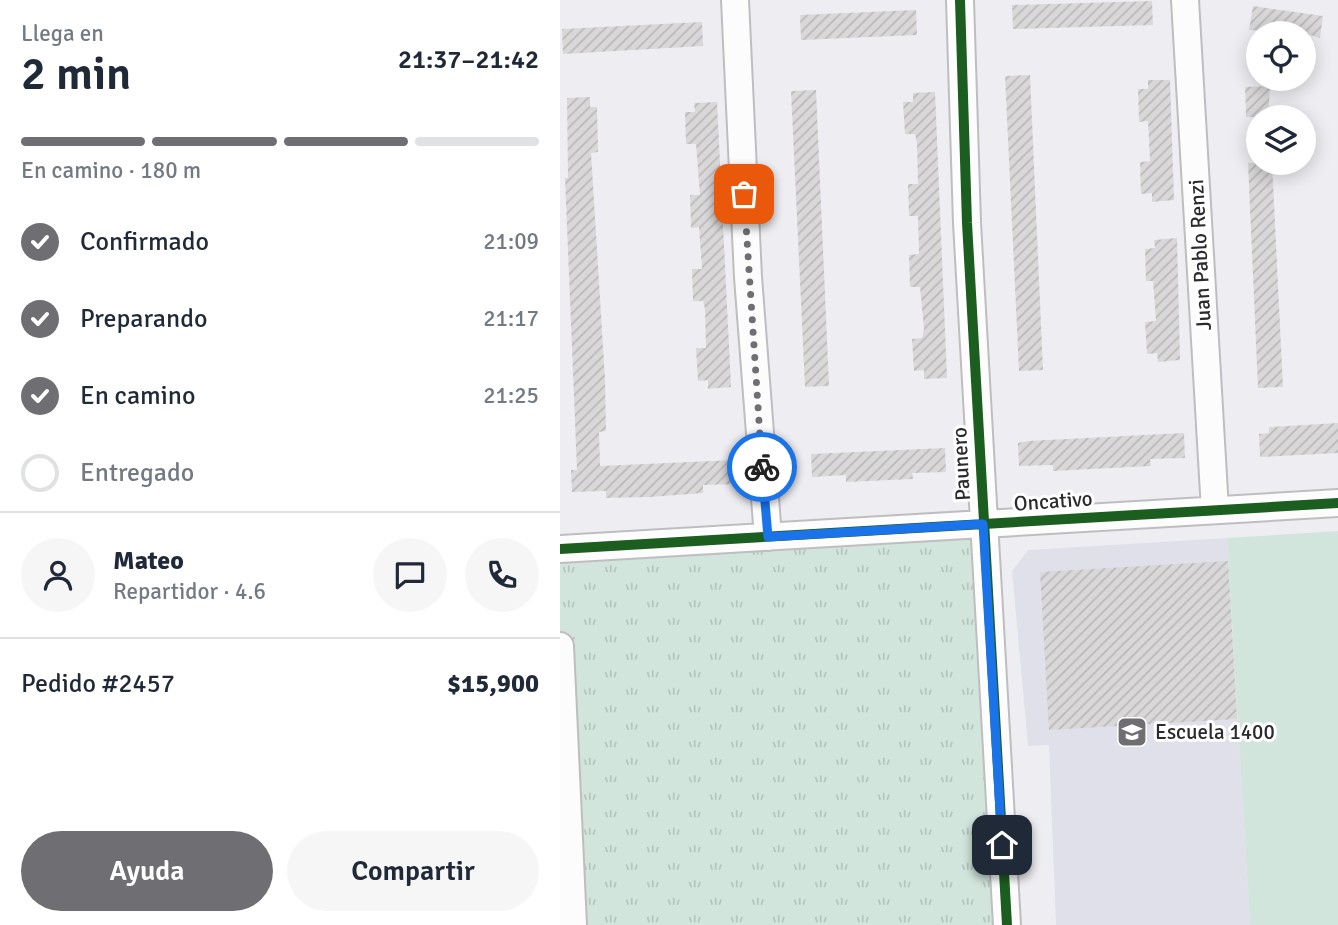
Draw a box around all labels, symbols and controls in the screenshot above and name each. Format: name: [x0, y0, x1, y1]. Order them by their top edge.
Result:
text: Llega en: [21, 19, 104, 48]
map controls: [1246, 21, 1316, 175]
button: locate: [1246, 21, 1316, 91]
text: 21:37–21:42: [398, 44, 539, 76]
text: 2 min: [21, 46, 131, 102]
button: layers: [1246, 105, 1316, 175]
text: En camino · 180 m: [21, 156, 201, 185]
pin: [714, 164, 774, 224]
icon: bag: [725, 175, 763, 213]
street label: Juan Pablo Renzi: [1183, 179, 1217, 331]
icon: check: [21, 223, 59, 261]
text: Confirmado: [80, 226, 209, 258]
text: 21:09: [483, 227, 539, 256]
icon: check: [21, 300, 59, 338]
text: Preparando: [80, 303, 207, 335]
text: 21:17: [483, 304, 539, 333]
icon: check: [21, 377, 59, 415]
text: En camino: [80, 380, 196, 412]
text: 21:25: [483, 381, 539, 410]
street label: Paunero: [946, 426, 976, 502]
courier: [727, 432, 797, 502]
icon: bike: [743, 448, 781, 486]
text: Entregado: [80, 457, 194, 489]
street label: Oncativo: [1013, 485, 1093, 517]
button: person: [21, 538, 95, 612]
button: chat: [373, 538, 447, 612]
button: phone: [465, 538, 539, 612]
text: Mateo: [113, 545, 184, 577]
text: Repartidor · 4.6: [113, 577, 266, 606]
text: Pedido #2457: [21, 668, 175, 700]
text: $15,900: [447, 668, 539, 700]
school or university icon: Escuela 1400: [1115, 715, 1149, 749]
place label: Escuela 1400: [1155, 719, 1275, 745]
pin: [972, 815, 1032, 875]
icon: home: [983, 826, 1021, 864]
button: Ayuda: [21, 831, 273, 911]
button: Compartir: [287, 831, 539, 911]

